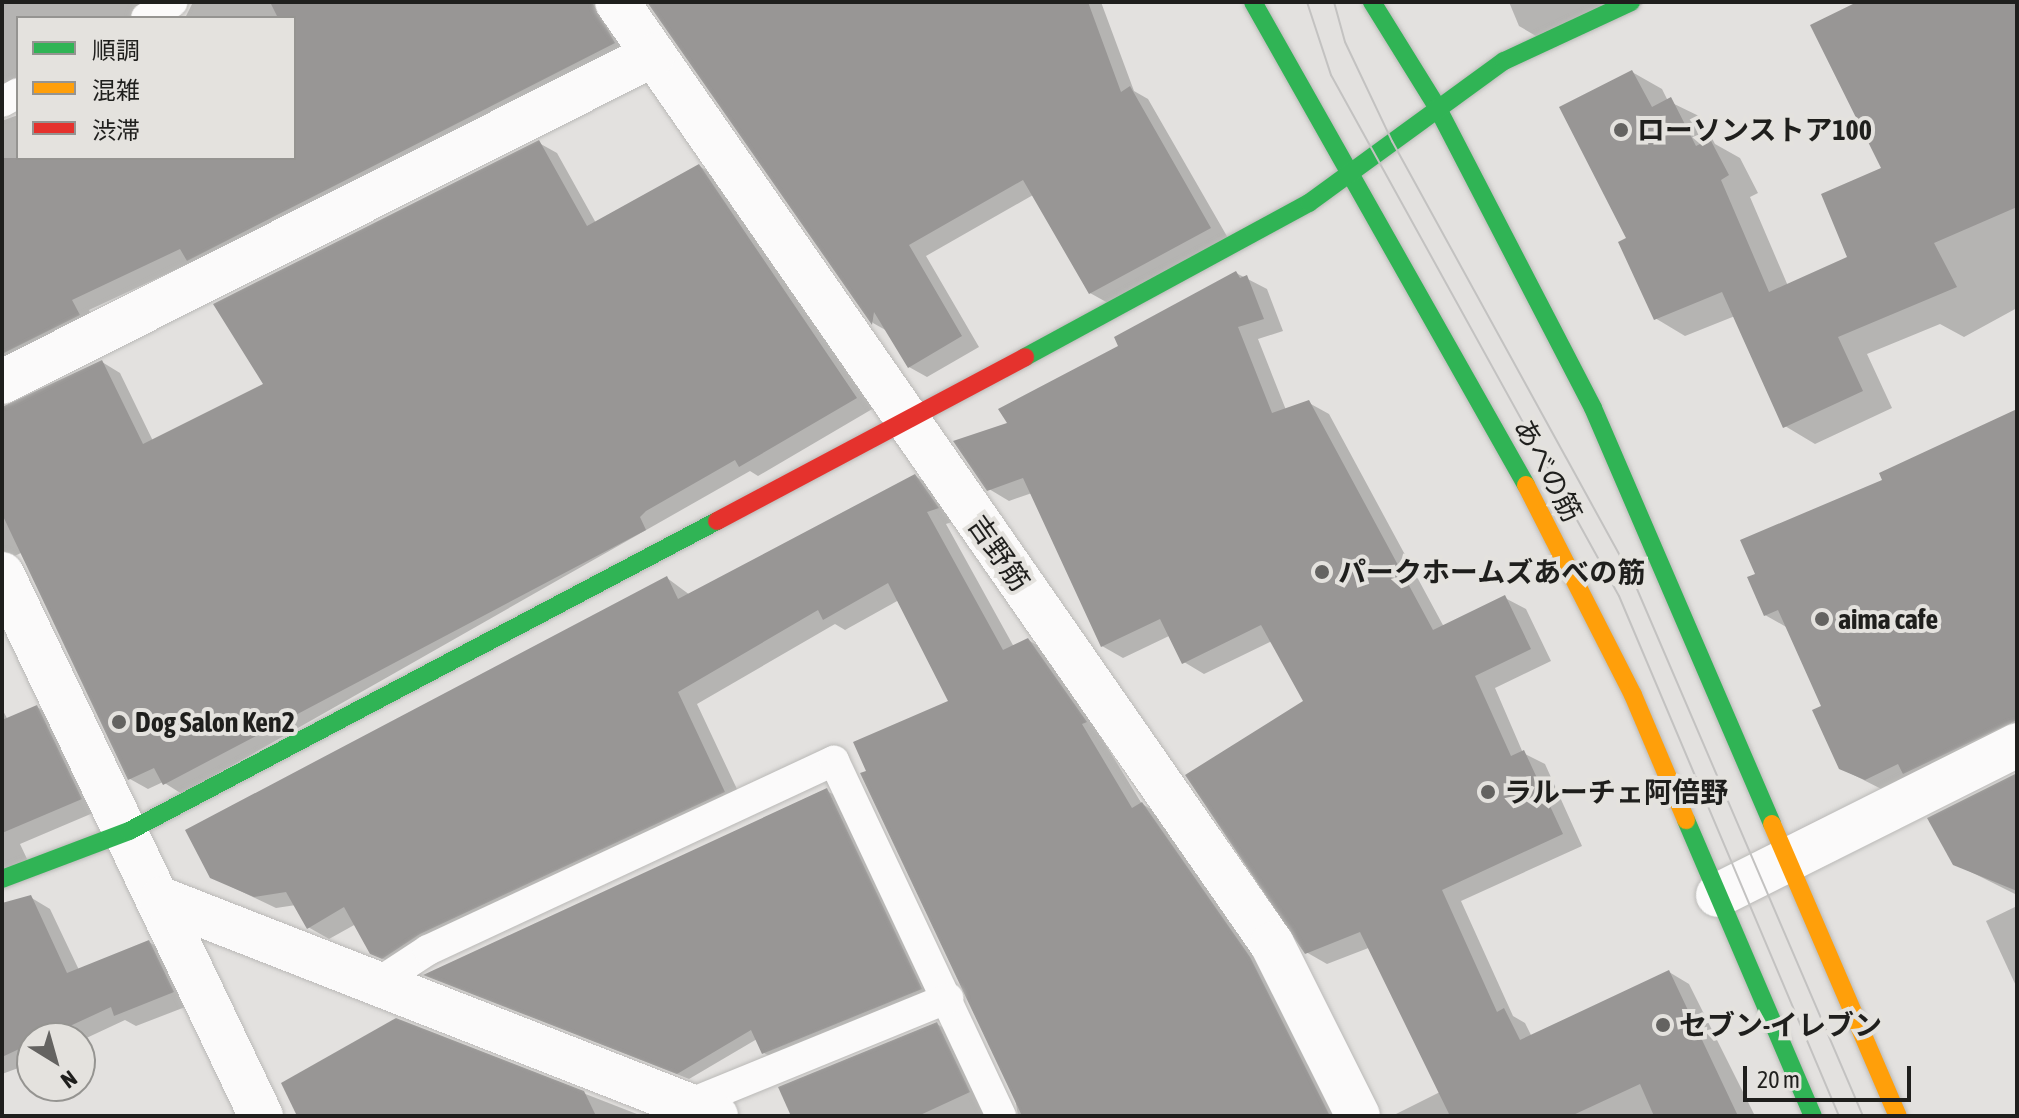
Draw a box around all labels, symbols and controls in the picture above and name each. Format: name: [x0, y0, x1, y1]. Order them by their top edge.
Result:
legend: [16, 16, 296, 160]
text: 順調: [92, 37, 140, 64]
text: 混雑: [92, 77, 140, 104]
place label: ローソンストア100: [1637, 113, 1872, 147]
text: 渋滞: [92, 117, 140, 144]
marker: ローソンストア100: [1612, 121, 1630, 139]
street label: あべの筋: [1507, 413, 1589, 527]
street label: 吉野筋: [961, 509, 1037, 597]
place label: パークホームズあべの筋: [1338, 555, 1646, 589]
marker: パークホームズあべの筋: [1313, 563, 1331, 581]
place label: aima cafe: [1838, 602, 1938, 636]
marker: aima cafe: [1813, 610, 1831, 628]
place label: Dog Salon Ken2: [135, 705, 295, 739]
marker: Dog Salon Ken2: [110, 713, 128, 731]
place label: ラルーチェ阿倍野: [1504, 775, 1728, 809]
marker: ラルーチェ阿倍野: [1479, 783, 1497, 801]
place label: セブン-イレブン: [1679, 1008, 1882, 1042]
marker: セブン-イレブン: [1654, 1016, 1672, 1034]
north arrow: [16, 1022, 96, 1102]
scale bar: [1747, 1050, 1915, 1100]
text: N: [56, 1065, 82, 1094]
text: 20 m: [1757, 1066, 1800, 1093]

